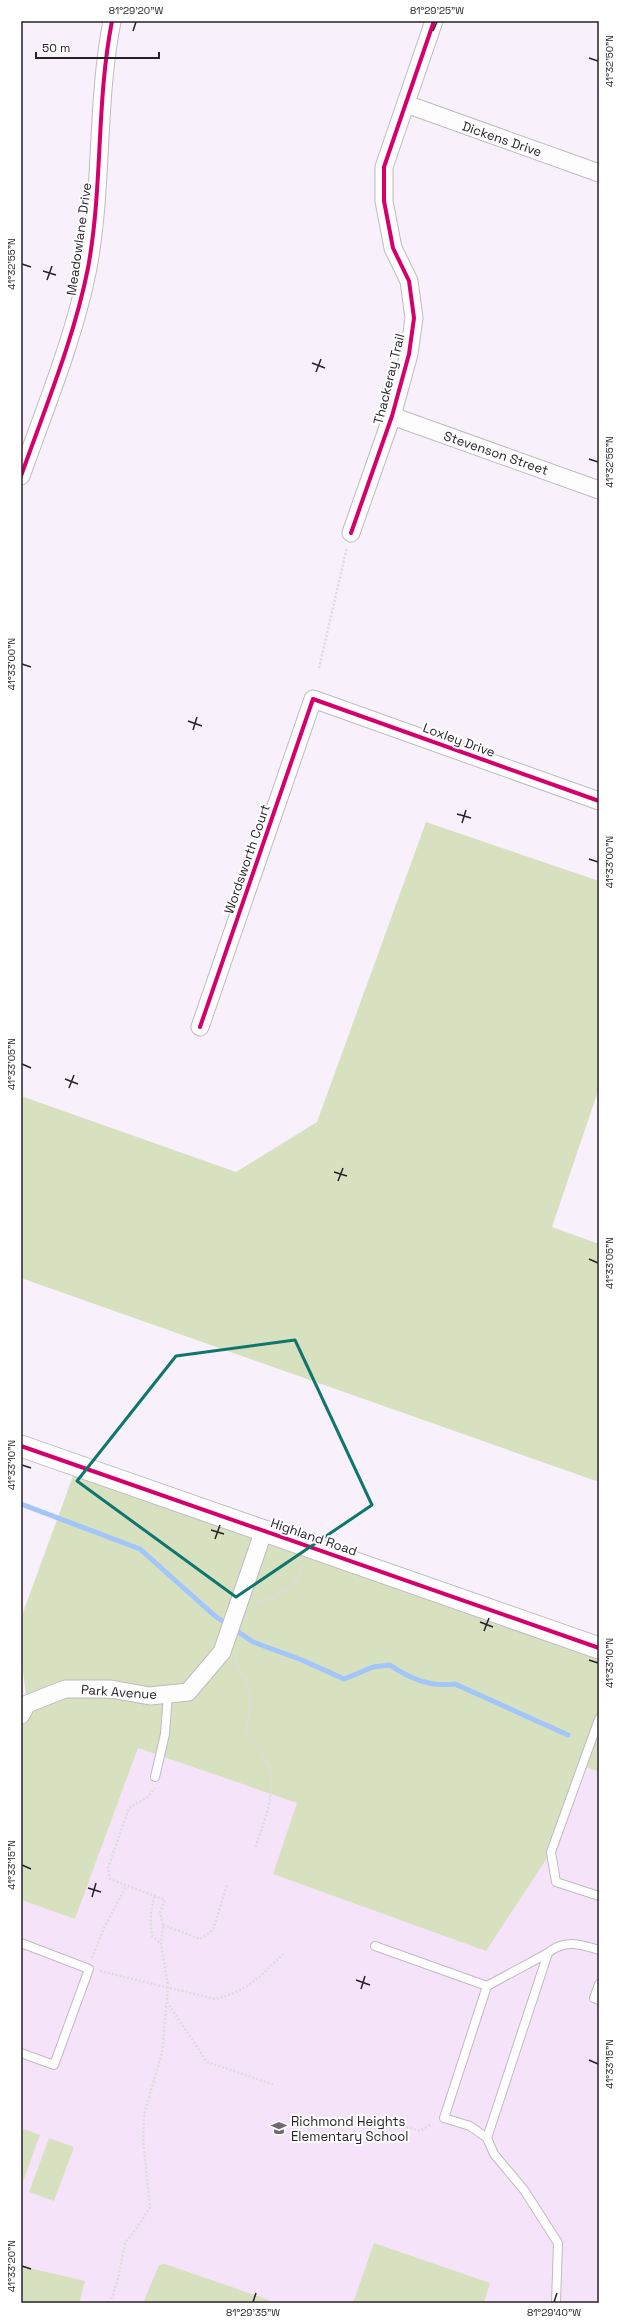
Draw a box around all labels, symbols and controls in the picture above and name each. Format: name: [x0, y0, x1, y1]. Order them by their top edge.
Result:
text: 81°29'20"W: [109, 4, 163, 17]
text: 81°29'25"W: [410, 4, 464, 17]
scale bar: [36, 34, 159, 60]
text: 41°32'50"N: [603, 35, 616, 87]
text: 50 m: [42, 40, 70, 56]
street label: Dickens Drive: [460, 117, 544, 161]
street label: Meadowlane Drive: [63, 181, 95, 297]
text: 41°32'55"N: [5, 238, 18, 290]
street label: Thackeray Trail: [369, 332, 409, 426]
street label: Stevenson Street: [441, 427, 551, 479]
text: 41°32'55"N: [603, 436, 616, 488]
text: 41°33'00"N: [5, 638, 18, 690]
street label: Loxley Drive: [421, 719, 497, 761]
street label: Wordsworth Court: [220, 802, 274, 916]
text: 41°33'00"N: [603, 836, 616, 888]
text: 41°33'05"N: [5, 1038, 18, 1090]
text: 41°33'05"N: [603, 1237, 616, 1289]
text: 41°33'10"N: [5, 1440, 18, 1490]
street label: Highland Road: [269, 1514, 359, 1560]
text: 41°33'10"N: [603, 1638, 616, 1688]
street label: Park Avenue: [80, 1681, 158, 1703]
text: 41°33'15"N: [5, 1840, 18, 1890]
text: 41°33'15"N: [603, 2039, 616, 2089]
place label: Richmond Heights Elementary School: [291, 2113, 408, 2145]
school or university icon: Richmond Heights Elementary School: [270, 2119, 288, 2137]
text: 41°33'20"N: [5, 2240, 18, 2292]
text: 81°29'35"W: [226, 2306, 280, 2319]
text: 81°29'40"W: [527, 2306, 581, 2319]

